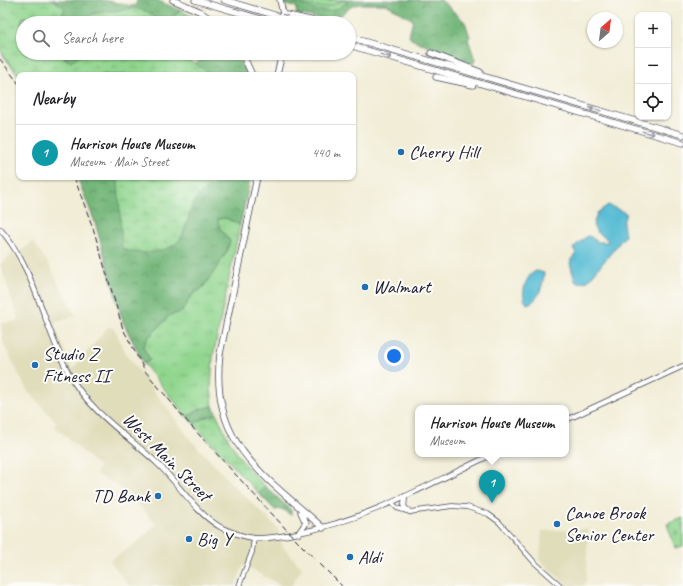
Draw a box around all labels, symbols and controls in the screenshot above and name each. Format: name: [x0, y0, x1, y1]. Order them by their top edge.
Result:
north arrow: [587, 12, 623, 48]
map controls: [635, 12, 671, 120]
button: +: [635, 12, 671, 48]
search box: [16, 16, 356, 60]
icon: search: [30, 27, 52, 49]
text: Search here: [62, 29, 123, 48]
button: −: [635, 48, 671, 84]
one-way arrow: [380, 53, 393, 60]
button: locate: [635, 84, 671, 120]
text: Nearby: [32, 88, 75, 109]
one-way arrow: [588, 105, 601, 112]
one-way arrow: [641, 130, 654, 137]
text: Harrison House Museum: [70, 135, 195, 154]
place label: Cherry Hill: [409, 140, 482, 164]
text: 1: [42, 145, 48, 161]
text: 440 m: [312, 145, 340, 161]
marker: Cherry Hill: [396, 147, 406, 157]
text: Museum · Main Street: [70, 154, 169, 170]
place label: Walmart: [373, 275, 432, 299]
marker: Walmart: [360, 282, 370, 292]
place label: Studio Z Fitness II: [43, 342, 114, 388]
your location: [384, 346, 404, 366]
marker: Studio Z Fitness II: [30, 360, 40, 370]
popup: [415, 405, 569, 457]
street label: West Main Street: [117, 407, 218, 508]
text: Harrison House Museum: [430, 414, 554, 433]
text: Museum: [430, 433, 465, 449]
pin: 1: [479, 470, 505, 503]
place label: TD Bank: [92, 484, 151, 508]
marker: TD Bank: [153, 491, 163, 501]
place label: Canoe Brook Senior Center: [565, 501, 654, 547]
marker: Canoe Brook Senior Center: [552, 519, 562, 529]
place label: Big Y: [197, 527, 235, 551]
marker: Big Y: [184, 534, 194, 544]
place label: Aldi: [358, 545, 384, 569]
marker: Aldi: [345, 552, 355, 562]

